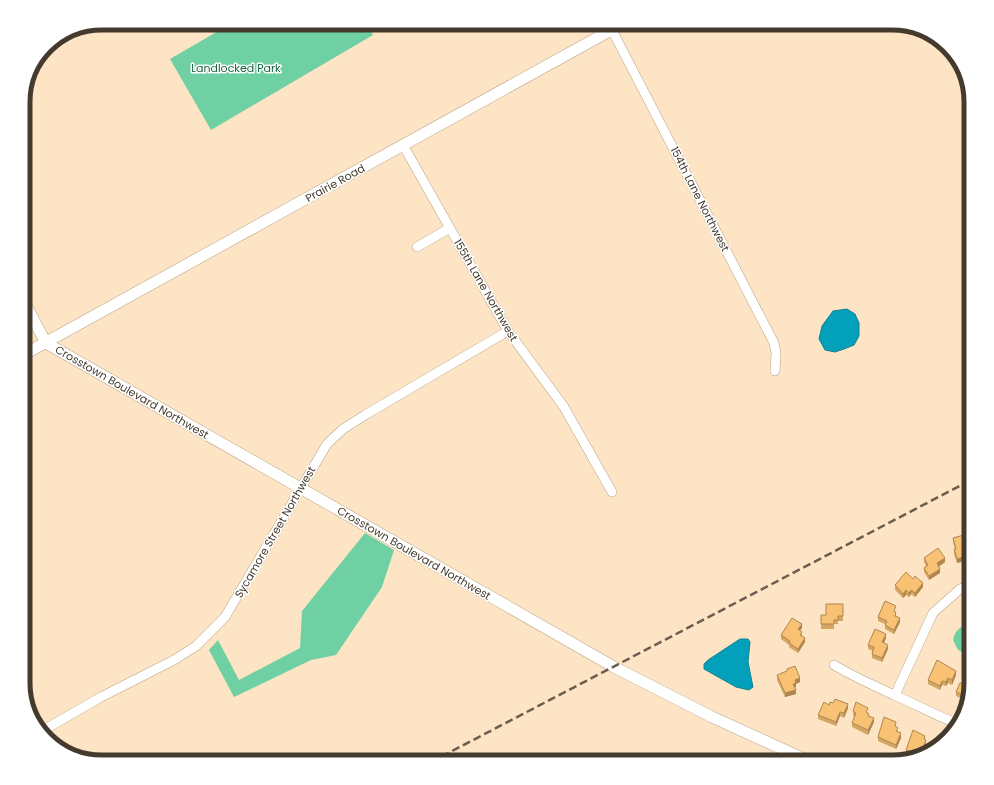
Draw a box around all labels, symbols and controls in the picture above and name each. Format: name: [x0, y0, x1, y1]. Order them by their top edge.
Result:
park label: Landlocked Park: [191, 60, 281, 76]
street label: 154th Lane Northwest: [667, 144, 733, 254]
street label: Prairie Road: [302, 160, 368, 206]
street label: 155th Lane Northwest: [450, 236, 522, 344]
street label: Crosstown Boulevard Northwest: [52, 341, 212, 443]
street label: Sycamore Street Northwest: [231, 463, 319, 601]
street label: Crosstown Boulevard Northwest: [334, 502, 494, 604]

